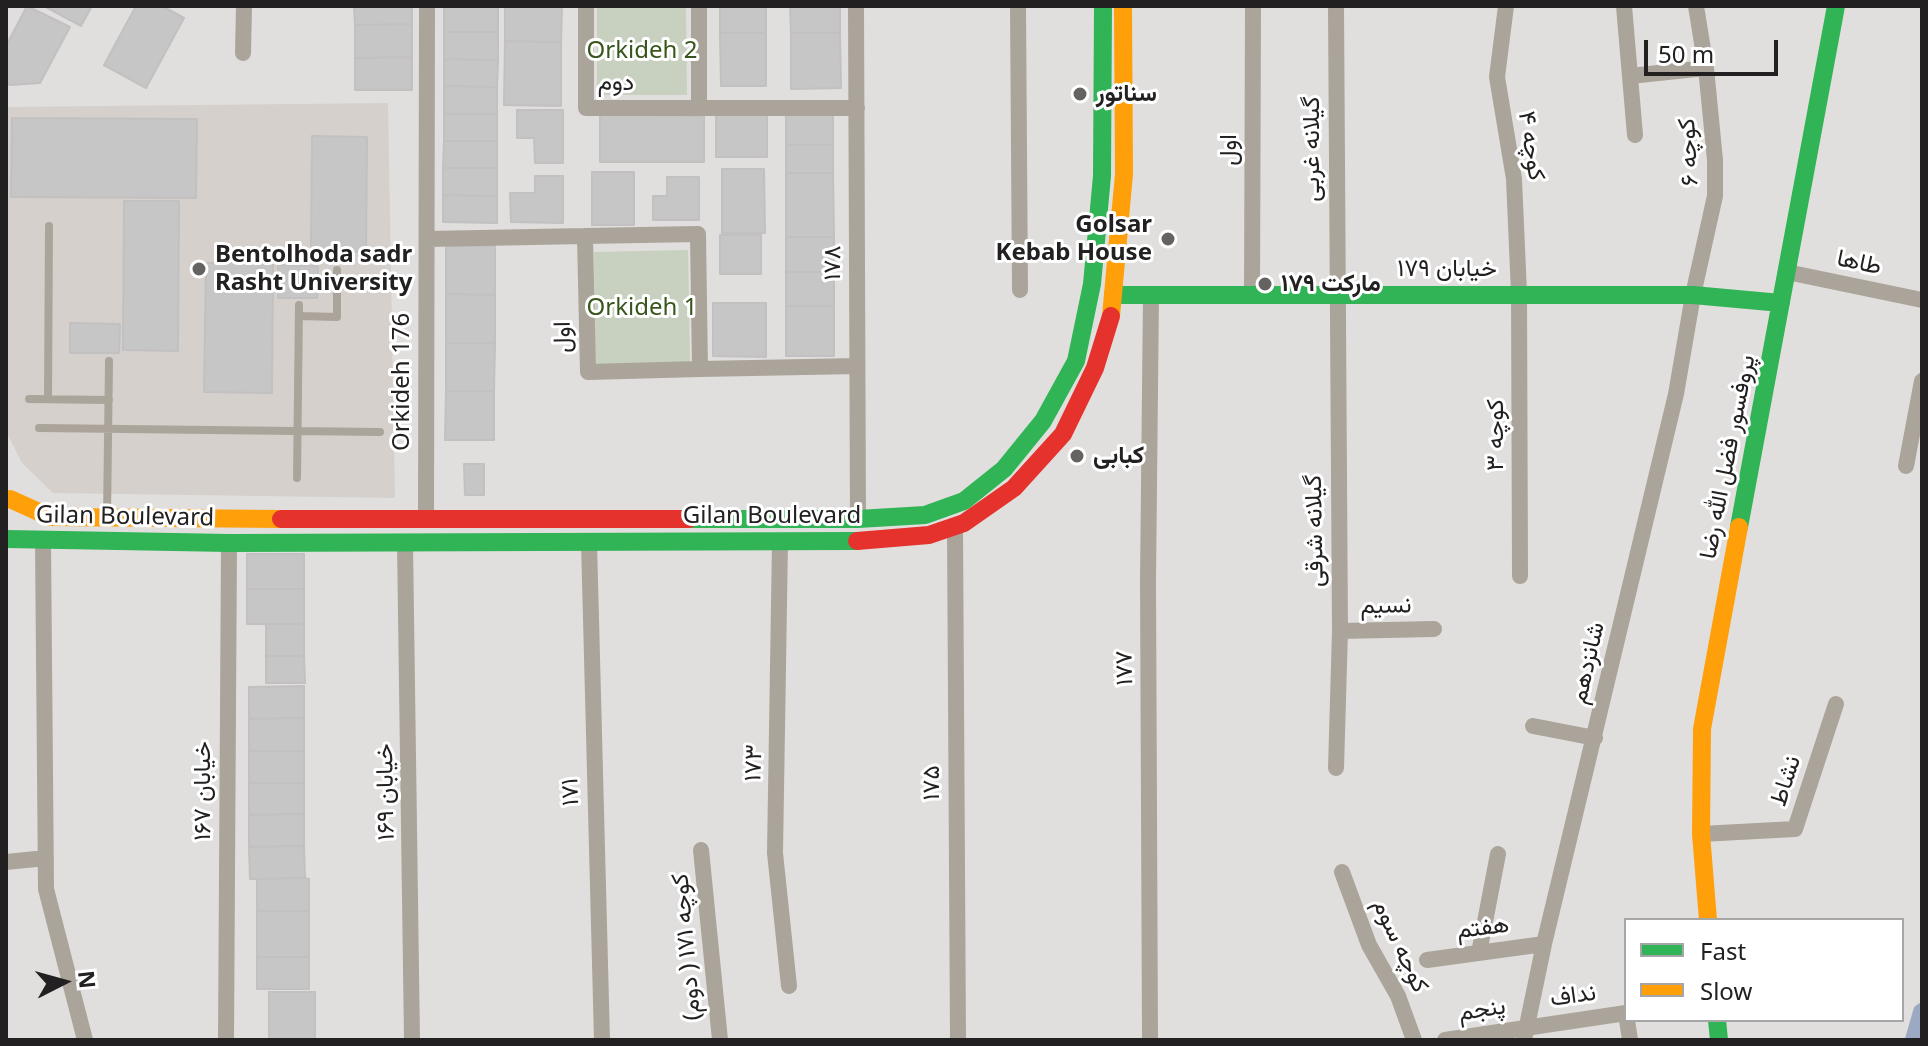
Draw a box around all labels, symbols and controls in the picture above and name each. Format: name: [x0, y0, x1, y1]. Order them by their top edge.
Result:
scale bar: [1648, 24, 1782, 74]
park label: Orkideh 2: [587, 37, 697, 65]
text: 50 m: [1658, 37, 1714, 70]
street label: دوم: [598, 68, 634, 98]
place label: سناتور: [1096, 80, 1157, 108]
marker: سناتور: [1071, 85, 1089, 103]
street label: گیلانه غربی: [1298, 96, 1326, 202]
street label: کوچه ۴: [1511, 109, 1551, 183]
street label: کوچه ۶: [1673, 117, 1705, 187]
street label: اول: [1215, 134, 1243, 166]
place label: Golsar Kebab House: [995, 211, 1152, 267]
marker: Golsar Kebab House: [1159, 230, 1177, 248]
place label: Bentolhoda sadr Rasht University: [215, 241, 412, 297]
street label: طاها: [1834, 244, 1884, 282]
street label: ۱۷۸: [819, 245, 847, 281]
street label: خیابان ۱۷۹: [1397, 255, 1497, 283]
marker: Bentolhoda sadr Rasht University: [190, 260, 208, 278]
place label: ۱۷۹ مارکت: [1281, 270, 1381, 298]
marker: ۱۷۹ مارکت: [1256, 275, 1274, 293]
park label: Orkideh 1: [587, 294, 697, 322]
street label: Orkideh 176: [388, 313, 416, 451]
street label: اول: [548, 321, 578, 353]
street label: پروفسور فضل الله رضا: [1694, 353, 1762, 561]
street label: کوچه ۳: [1482, 399, 1510, 471]
place label: کبابی: [1093, 442, 1144, 470]
marker: کبابی: [1068, 447, 1086, 465]
street label: گیلانه شرقی: [1300, 475, 1330, 587]
street label: Gilan Boulevard: [36, 501, 214, 533]
street label: Gilan Boulevard: [683, 502, 861, 530]
street label: نسیم: [1360, 591, 1412, 621]
street label: شانزدهم: [1565, 619, 1611, 707]
street label: ۱۷۷: [1110, 650, 1140, 686]
street label: خیابان ۱۶۷: [189, 741, 217, 841]
street label: خیابان ۱۶۹: [371, 743, 401, 841]
street label: ۱۷۳: [739, 744, 769, 782]
street label: نشاط: [1764, 752, 1808, 810]
street label: ۱۷۵: [918, 765, 946, 801]
street label: ۱۷۱: [556, 778, 586, 806]
street label: کوچه ۱۷۱ ( دوم): [666, 872, 708, 1022]
street label: کوچه سوم: [1366, 895, 1434, 997]
street label: هفتم: [1455, 911, 1511, 945]
legend: [1624, 918, 1904, 1022]
text: Fast: [1700, 934, 1746, 967]
north arrow: [24, 942, 104, 1022]
text: N: [72, 969, 104, 990]
text: Slow: [1700, 974, 1752, 1007]
street label: نداف: [1548, 979, 1598, 1013]
street label: پنجم: [1456, 992, 1508, 1028]

